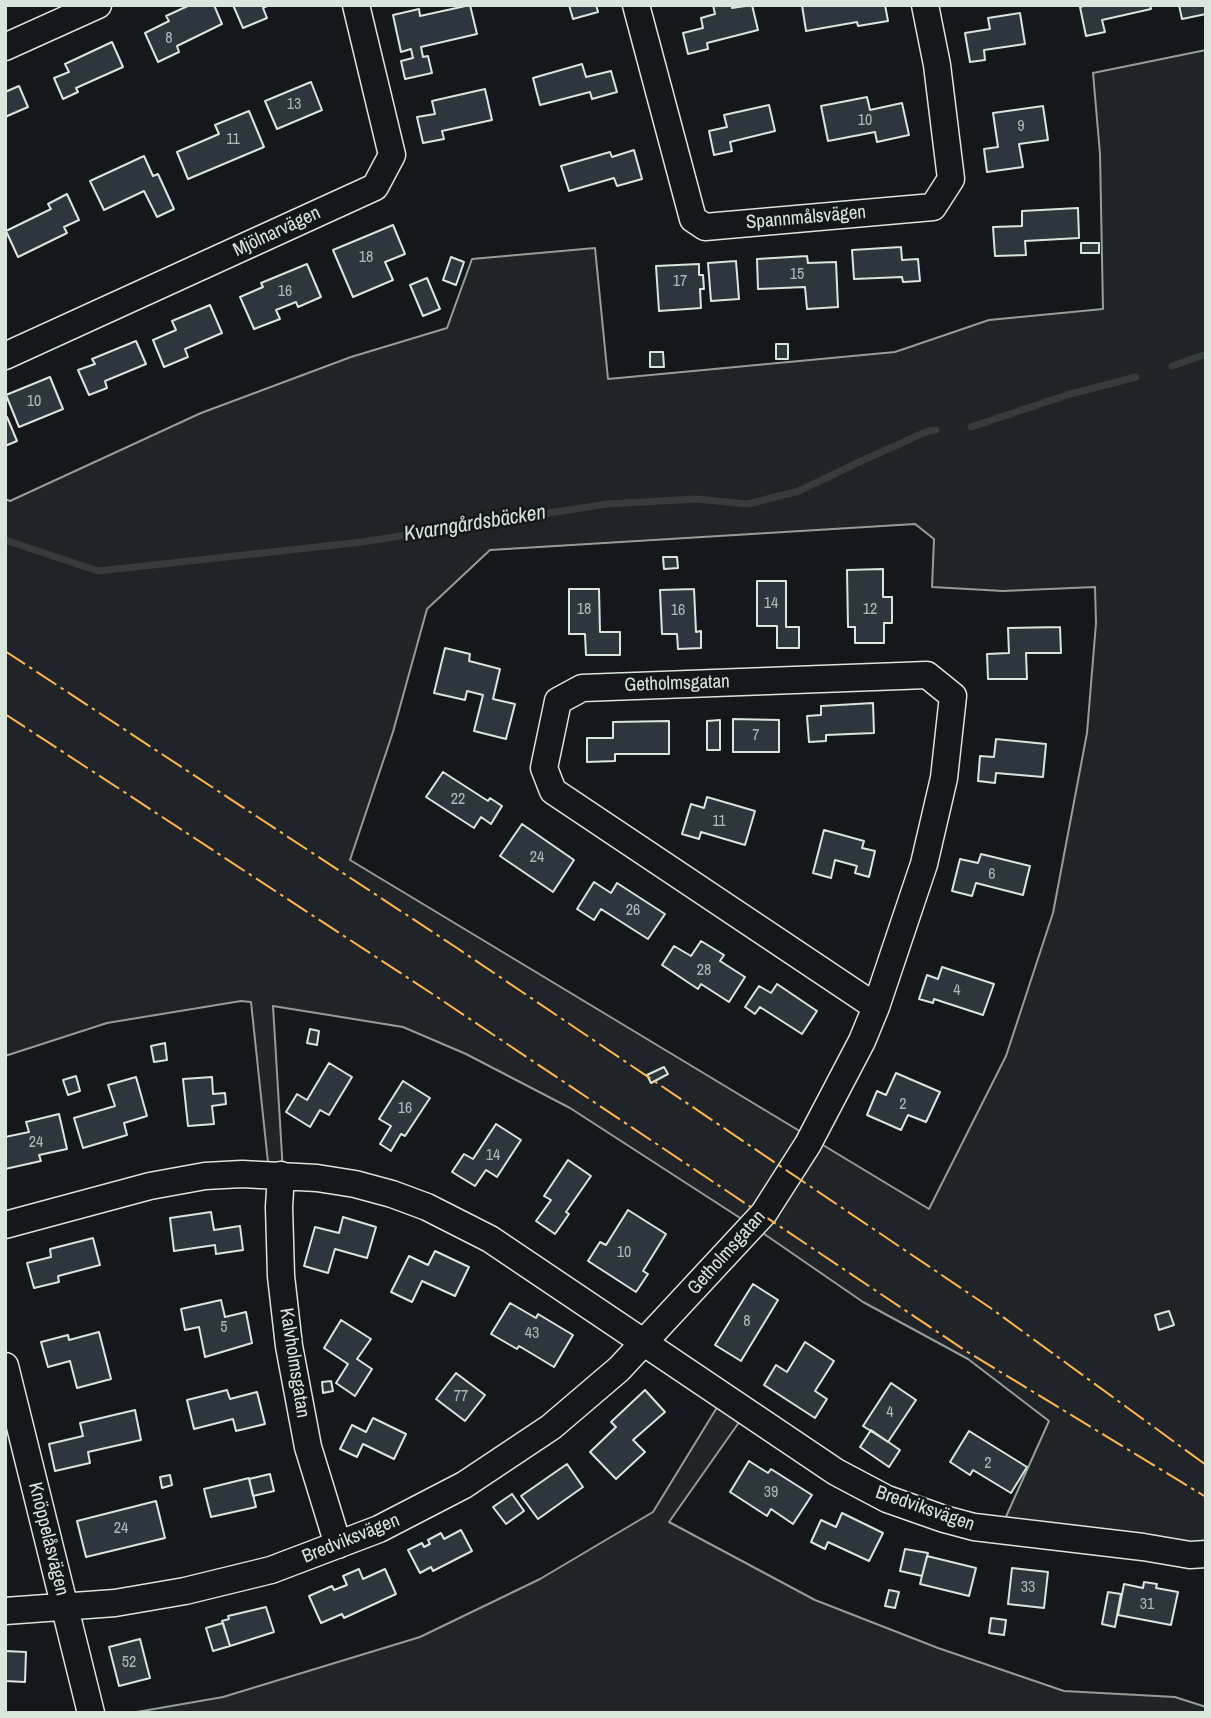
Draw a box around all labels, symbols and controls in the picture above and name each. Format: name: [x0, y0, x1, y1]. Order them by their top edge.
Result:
house number: 8: [165, 29, 173, 49]
house number: 13: [287, 95, 301, 115]
house number: 10: [858, 111, 872, 131]
house number: 9: [1017, 117, 1025, 137]
house number: 11: [226, 130, 240, 150]
street label: Spannmålsvägen: [745, 201, 867, 235]
street label: Mjölnarvägen: [230, 202, 324, 262]
house number: 18: [359, 248, 373, 268]
house number: 15: [790, 265, 804, 285]
house number: 17: [673, 272, 687, 292]
house number: 16: [278, 282, 292, 302]
house number: 10: [27, 392, 41, 412]
water label: Kvarngårdsbäcken: [402, 500, 548, 548]
house number: 14: [764, 594, 778, 614]
house number: 18: [577, 600, 591, 620]
house number: 12: [863, 600, 877, 620]
house number: 16: [671, 601, 685, 621]
street label: Getholmsgatan: [624, 671, 730, 697]
house number: 7: [752, 726, 760, 746]
house number: 22: [451, 790, 465, 810]
house number: 11: [712, 812, 726, 832]
house number: 24: [530, 848, 544, 868]
house number: 6: [988, 865, 996, 885]
house number: 26: [626, 901, 640, 921]
house number: 28: [697, 961, 711, 981]
house number: 4: [953, 981, 961, 1001]
house number: 2: [899, 1095, 907, 1115]
house number: 16: [398, 1099, 412, 1119]
house number: 24: [29, 1133, 43, 1153]
house number: 14: [486, 1146, 500, 1166]
street label: Getholmsgatan: [683, 1206, 771, 1300]
house number: 10: [617, 1243, 631, 1263]
street label: Kalvholmsgatan: [274, 1306, 314, 1420]
house number: 8: [743, 1312, 751, 1332]
house number: 5: [220, 1318, 228, 1338]
house number: 43: [525, 1324, 539, 1344]
house number: 77: [454, 1387, 468, 1407]
house number: 4: [886, 1403, 894, 1423]
house number: 2: [984, 1454, 992, 1474]
street label: Knöppelåsvägen: [23, 1480, 73, 1598]
street label: Bredviksvägen: [873, 1481, 977, 1537]
house number: 39: [764, 1483, 778, 1503]
street label: Bredviksvägen: [299, 1509, 403, 1569]
house number: 24: [114, 1519, 128, 1539]
house number: 33: [1021, 1578, 1035, 1598]
house number: 31: [1140, 1595, 1154, 1615]
house number: 52: [122, 1653, 136, 1673]

